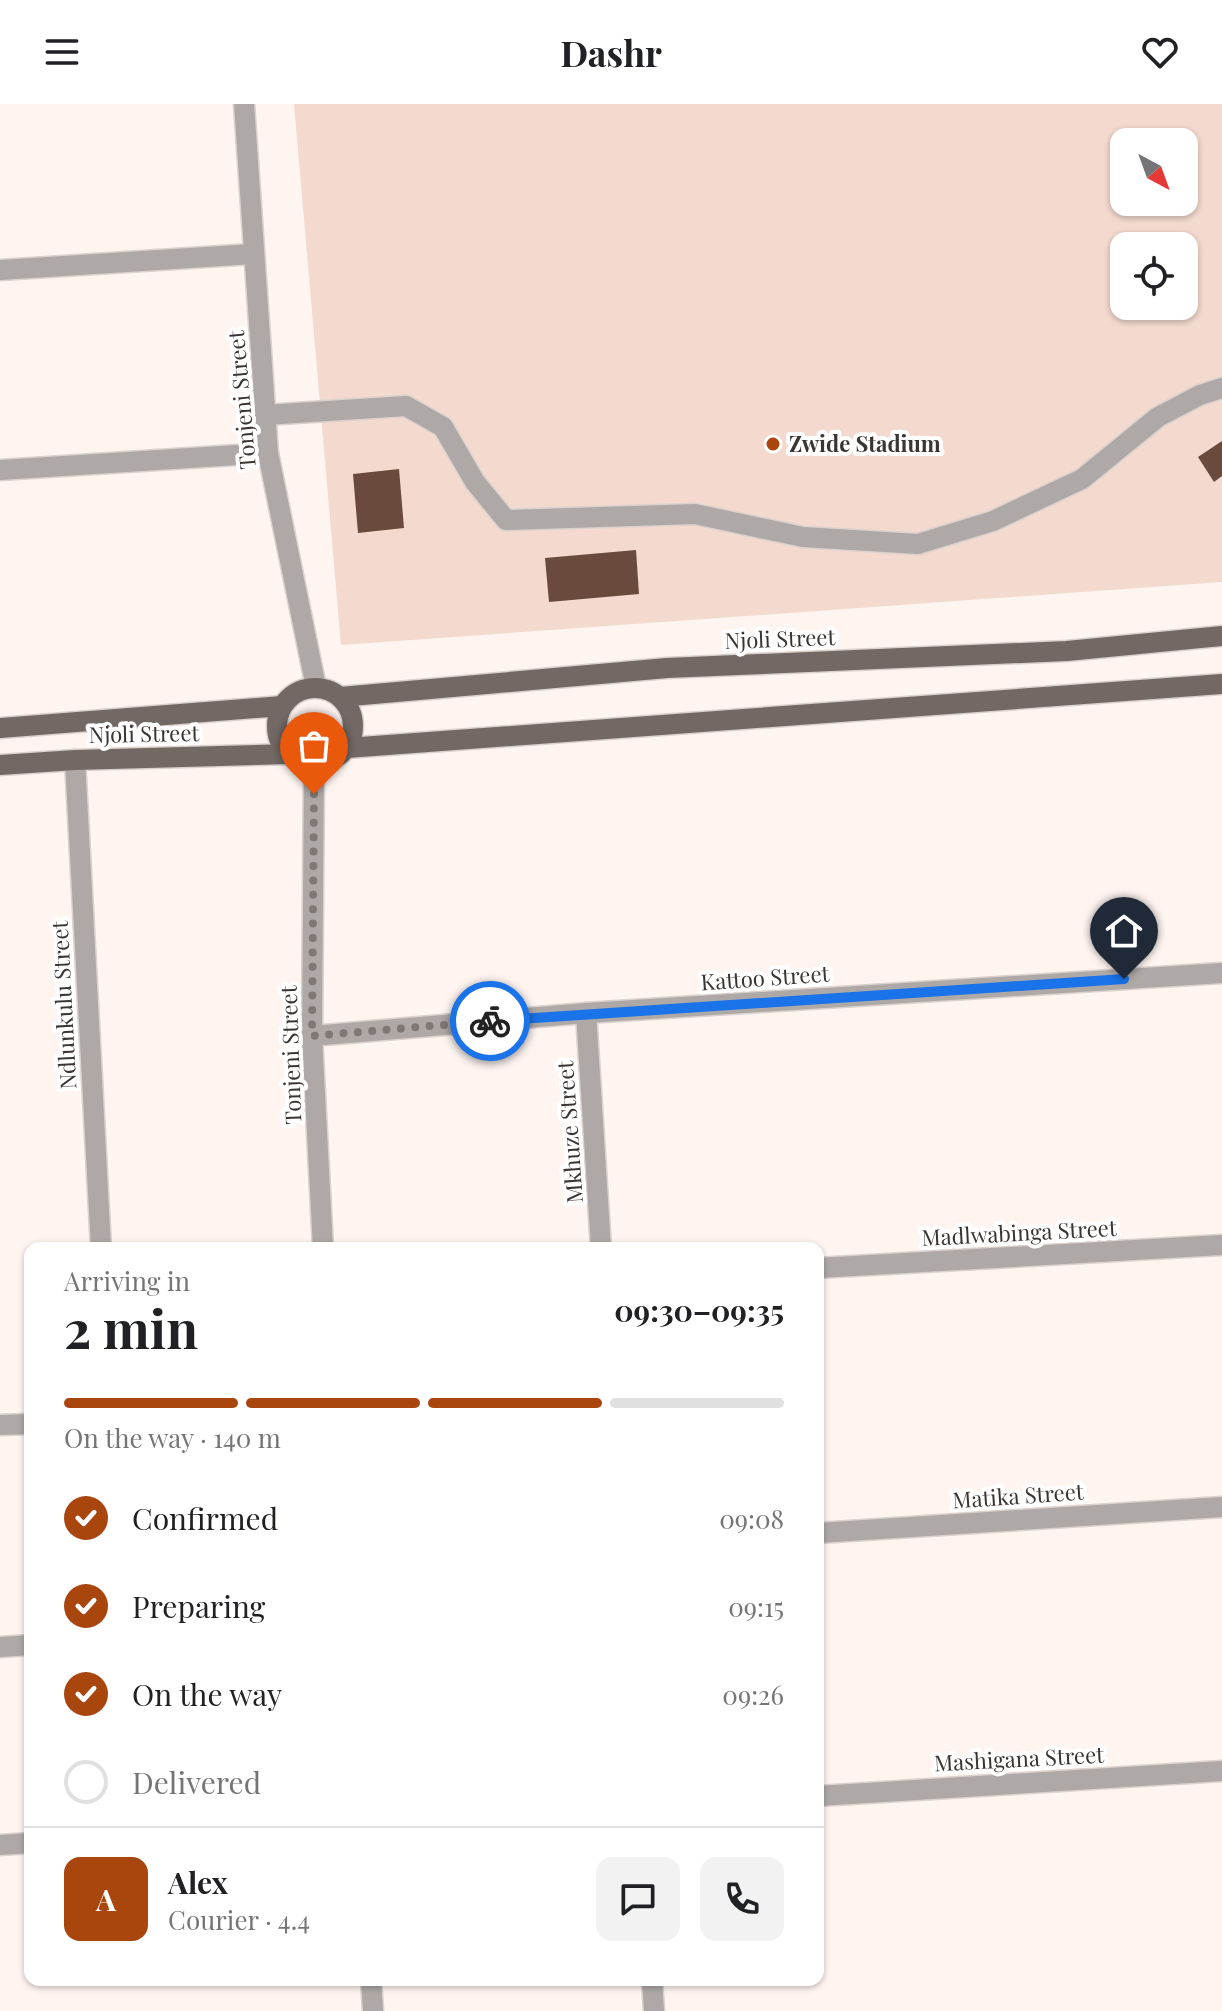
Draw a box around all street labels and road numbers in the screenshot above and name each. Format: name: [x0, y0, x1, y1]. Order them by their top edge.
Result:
street label: Tonjeni Street: [220, 328, 262, 471]
street label: Njoli Street: [724, 621, 837, 655]
street label: Njoli Street: [88, 717, 201, 749]
street label: Ndlunkulu Street: [44, 919, 82, 1090]
street label: Kattoo Street: [700, 957, 831, 996]
street label: Tonjeni Street: [273, 984, 307, 1125]
street label: Mkhuze Street: [549, 1059, 589, 1204]
street label: Madlwabinga Street: [921, 1212, 1118, 1252]
street label: Matika Street: [951, 1475, 1086, 1515]
street label: Mashigana Street: [933, 1739, 1106, 1777]

